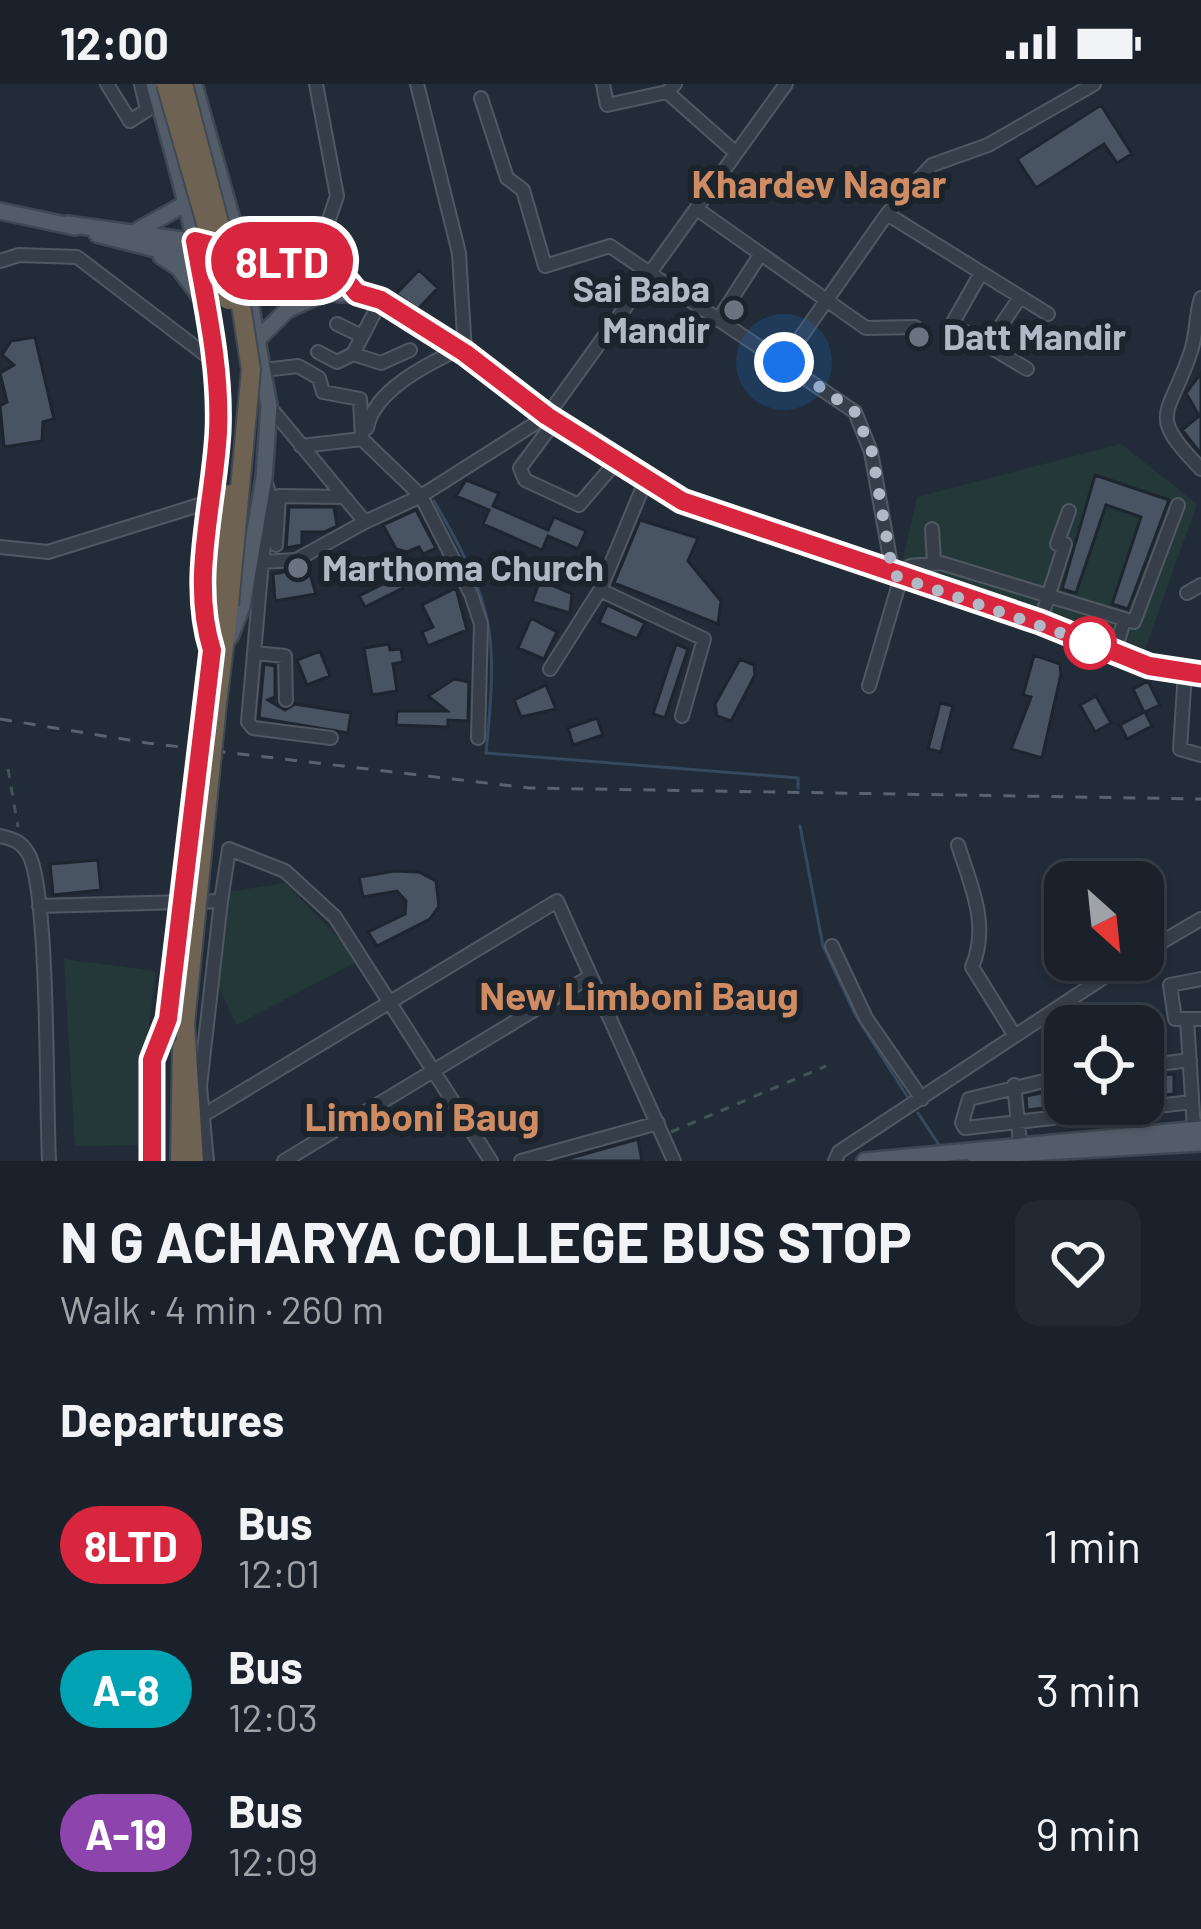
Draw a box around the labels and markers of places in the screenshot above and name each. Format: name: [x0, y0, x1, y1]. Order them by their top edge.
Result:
place label: Sai Baba Mandir: [573, 266, 710, 350]
marker: Sai Baba Mandir: [721, 297, 747, 323]
place label: Datt Mandir: [943, 314, 1126, 357]
marker: Datt Mandir: [906, 324, 932, 350]
place label: Marthoma Church: [322, 545, 604, 588]
marker: Marthoma Church: [285, 555, 311, 581]
unlabelled marker: [1065, 618, 1115, 668]

